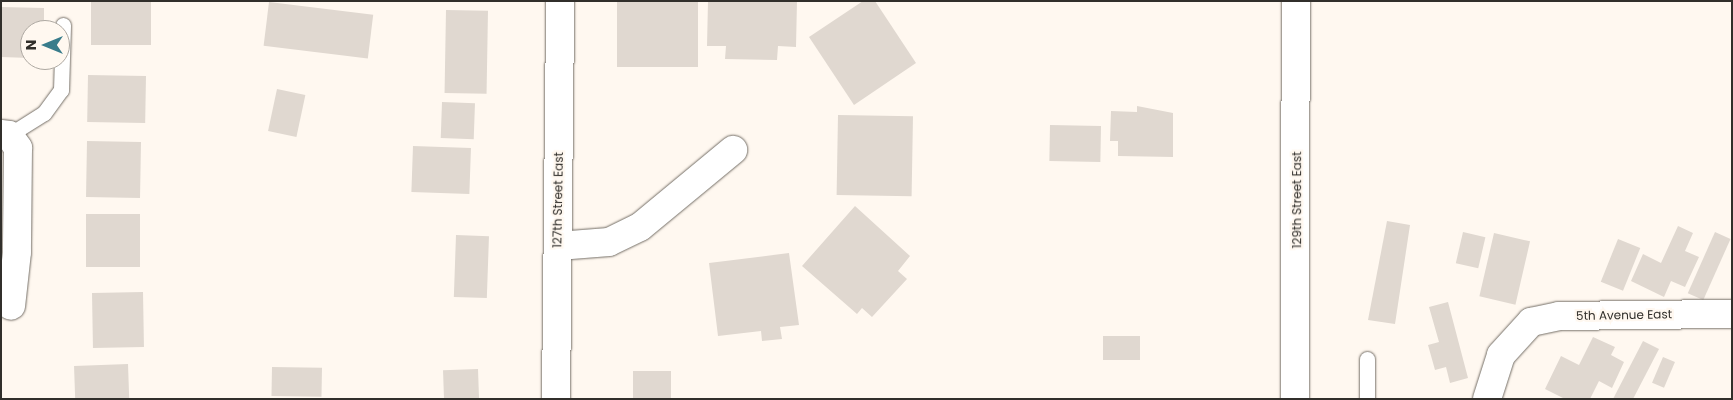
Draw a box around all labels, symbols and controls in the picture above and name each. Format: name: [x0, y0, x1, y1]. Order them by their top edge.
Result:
north arrow: [20, 20, 70, 70]
text: N: [21, 40, 41, 50]
street label: 127th Street East: [550, 152, 566, 248]
street label: 129th Street East: [1290, 152, 1304, 248]
street label: 5th Avenue East: [1576, 307, 1672, 323]

